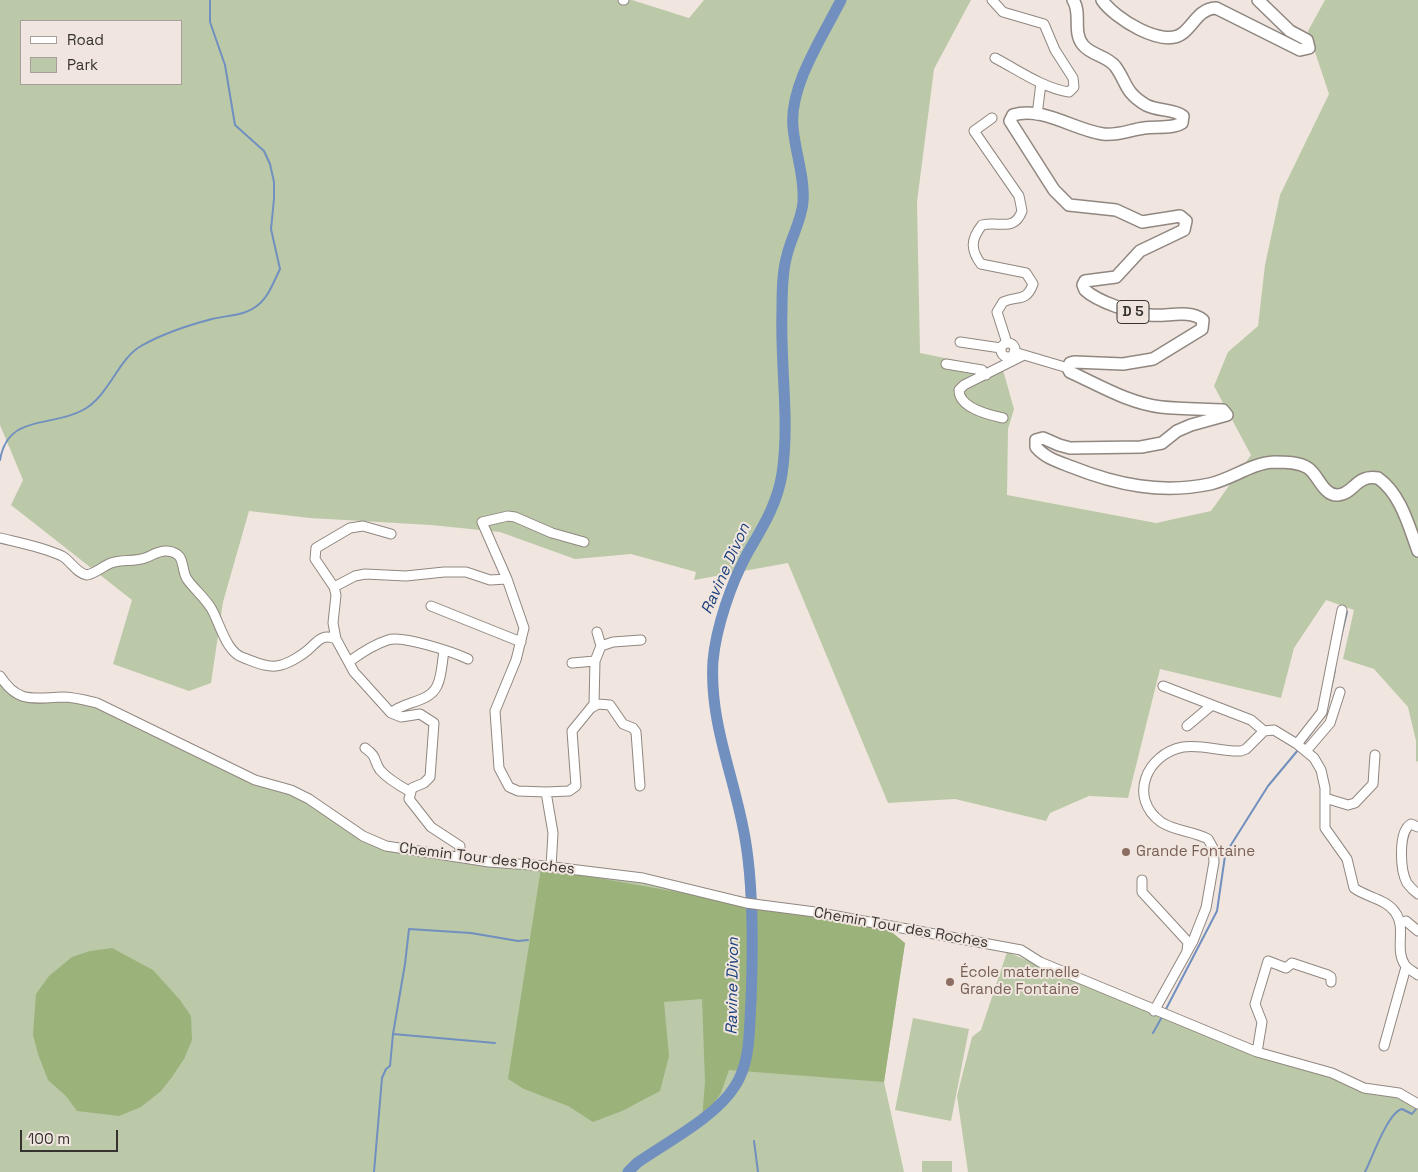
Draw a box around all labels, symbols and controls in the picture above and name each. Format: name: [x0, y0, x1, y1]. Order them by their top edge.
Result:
legend: [20, 20, 182, 85]
text: Road: [67, 30, 104, 49]
text: Park: [67, 55, 98, 74]
road number: D 5: [1117, 300, 1149, 324]
water label: Ravine Divon: [697, 521, 755, 617]
street label: Chemin Tour des Roches: [398, 839, 576, 879]
place label: Grande Fontaine: [1136, 843, 1255, 861]
marker: Grande Fontaine: [1120, 846, 1132, 858]
street label: Chemin Tour des Roches: [812, 904, 990, 952]
water label: Ravine Divon: [723, 937, 743, 1035]
place label: École maternelle Grande Fontaine: [960, 964, 1080, 999]
marker: École maternelle Grande Fontaine: [944, 976, 956, 988]
scale bar: [22, 1120, 120, 1152]
text: 100 m: [28, 1129, 70, 1148]

